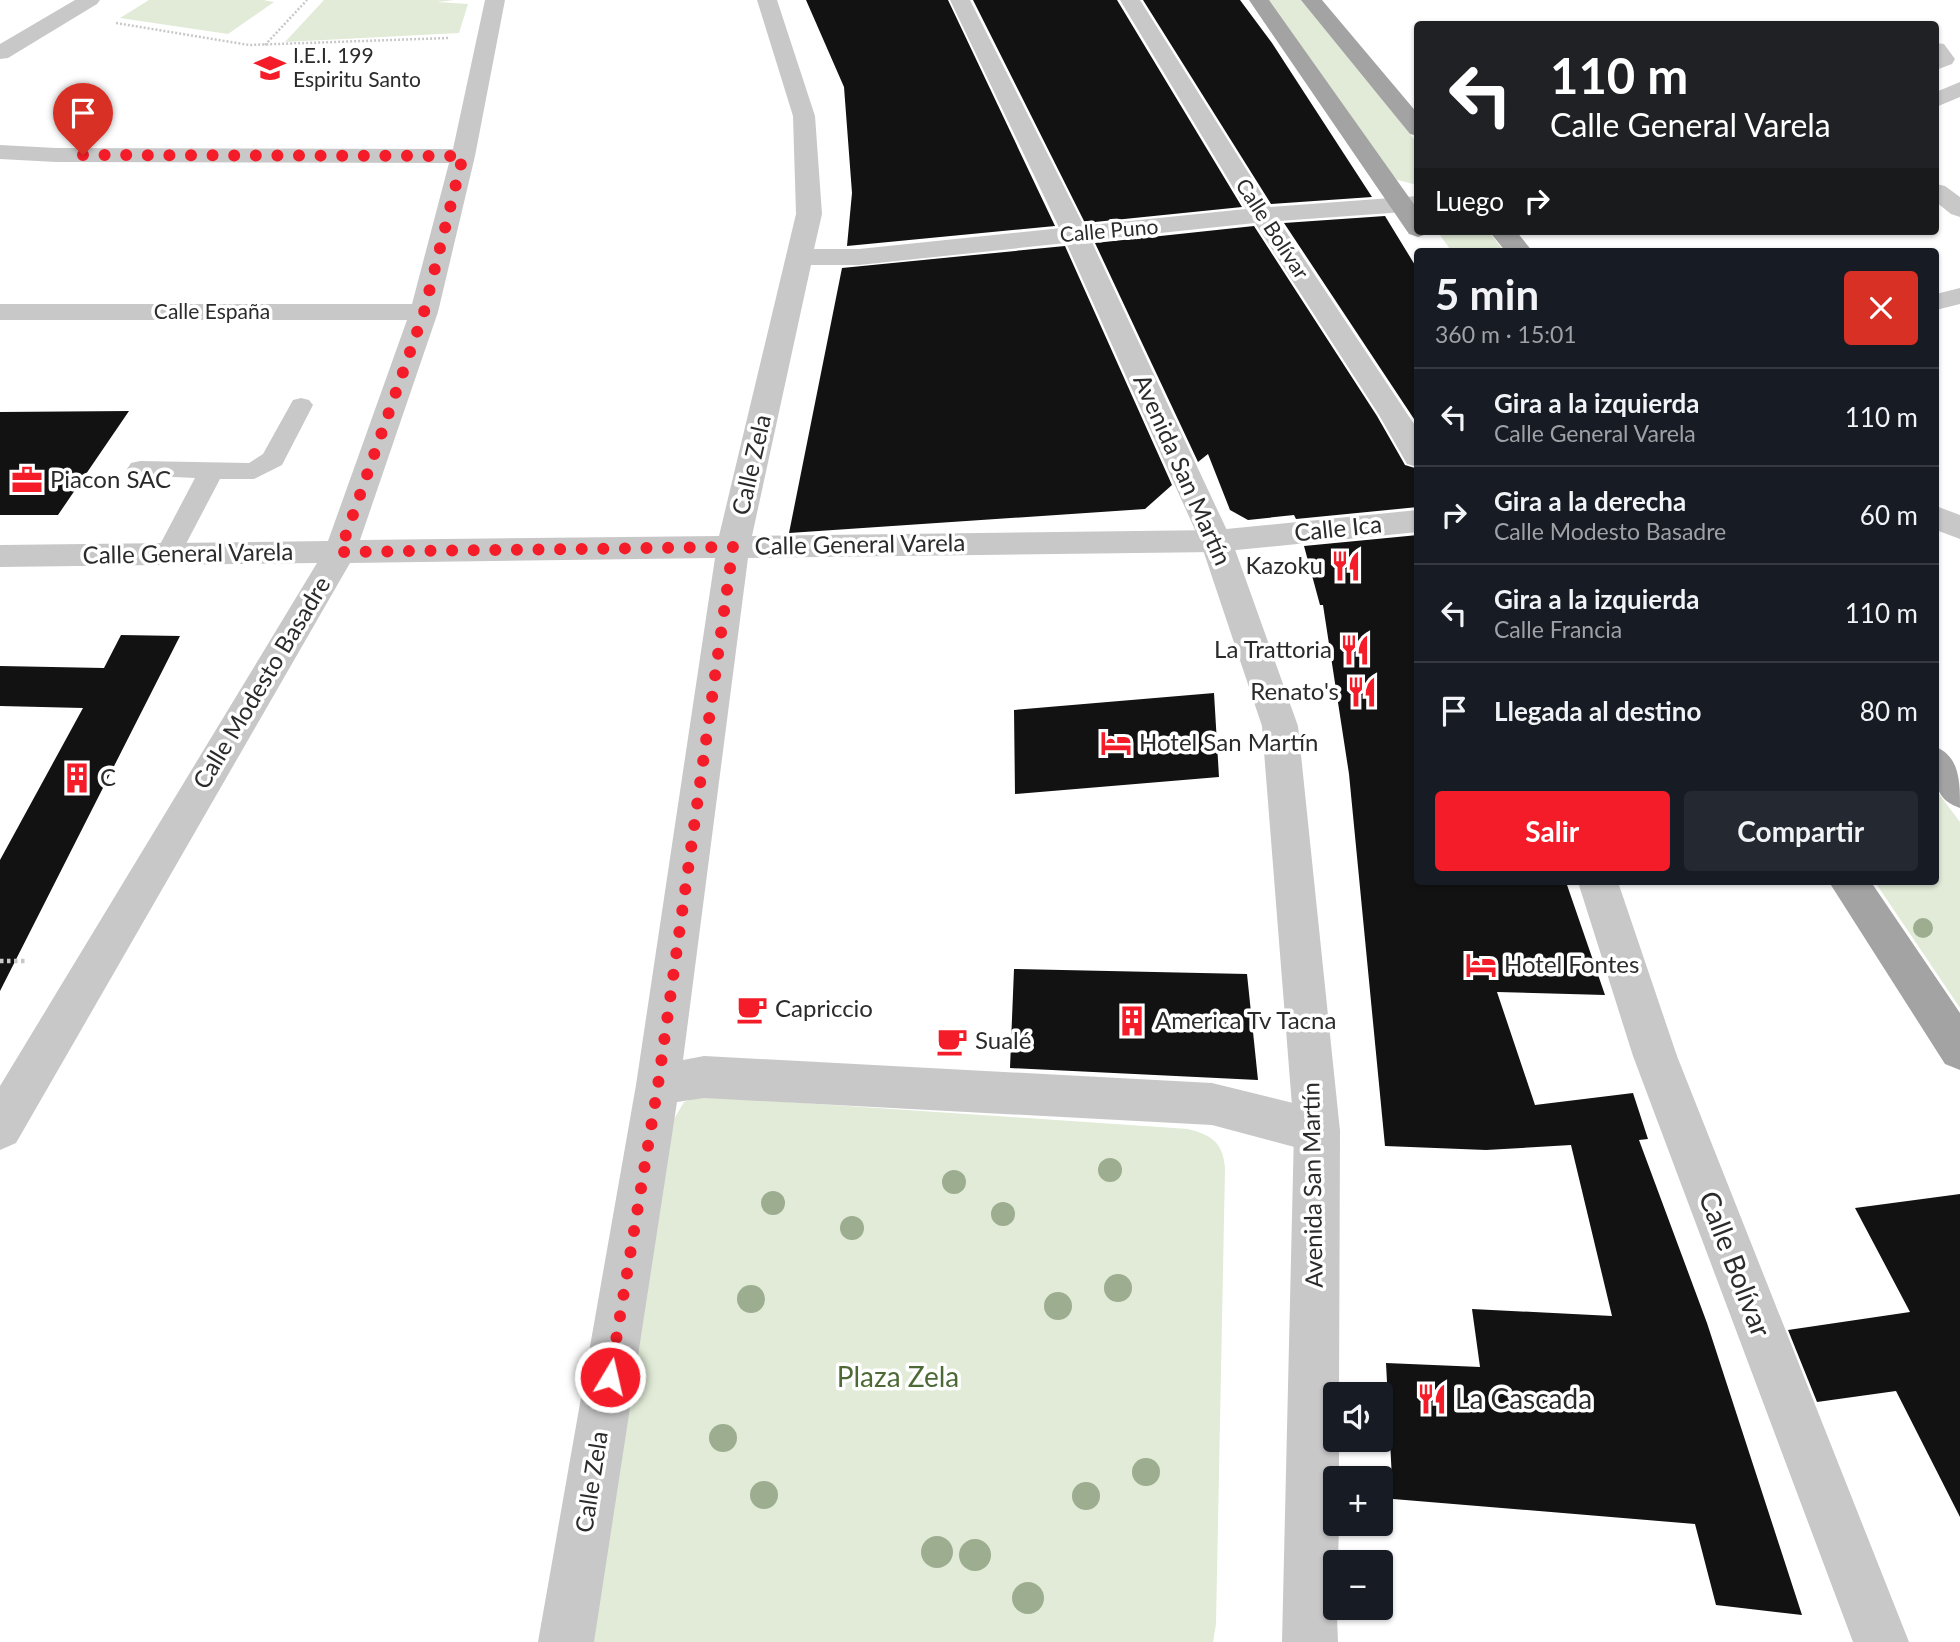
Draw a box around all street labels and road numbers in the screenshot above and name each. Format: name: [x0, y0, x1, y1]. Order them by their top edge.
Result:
street label: Calle Bolívar: [1231, 173, 1315, 283]
street label: Calle Puno: [1059, 213, 1159, 246]
street label: Calle España: [154, 298, 270, 323]
street label: Avenida San Martín: [1128, 370, 1238, 569]
street label: Calle Zela: [725, 412, 776, 518]
street label: Calle Ica: [1293, 508, 1383, 547]
street label: Calle General Varela: [754, 527, 965, 560]
street label: Calle General Varela: [82, 536, 293, 569]
street label: Calle Modesto Basadre: [186, 571, 336, 794]
street label: Avenida San Martín: [1295, 1082, 1328, 1288]
street label: Calle Bolívar: [1693, 1186, 1779, 1341]
street label: Calle Zela: [568, 1429, 613, 1535]

